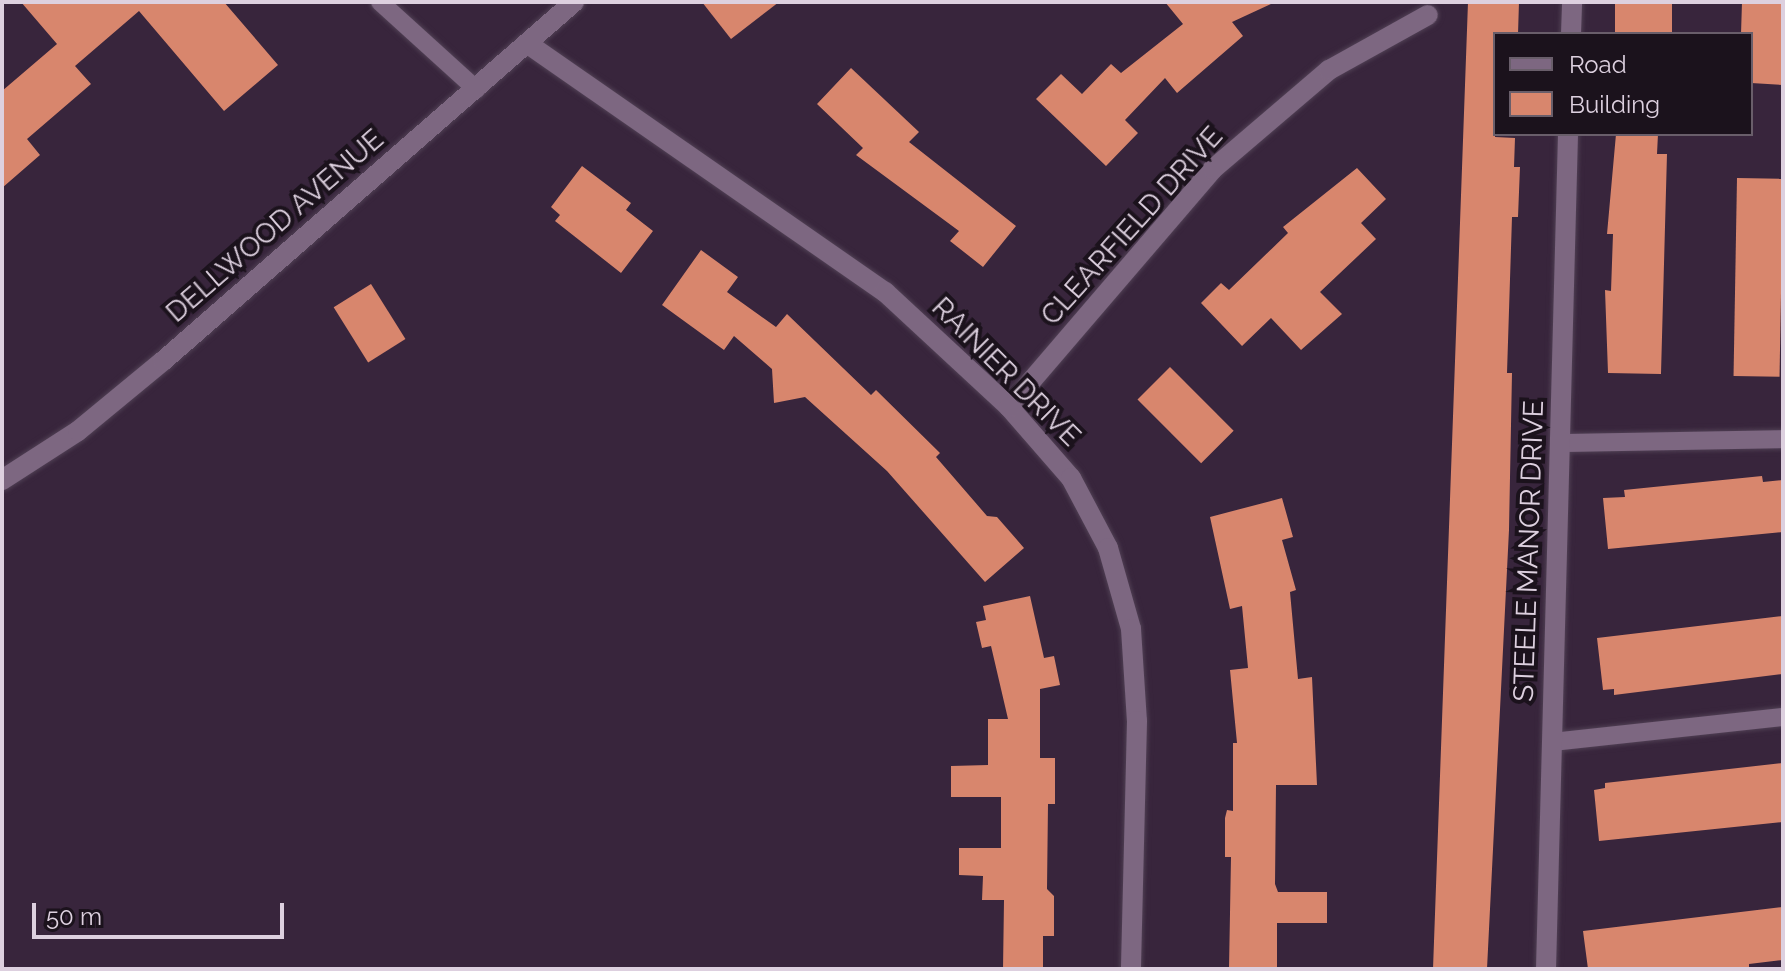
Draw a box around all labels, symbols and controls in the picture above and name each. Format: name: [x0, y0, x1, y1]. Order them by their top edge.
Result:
legend: [1493, 32, 1753, 136]
text: Road: [1569, 50, 1627, 79]
text: Building: [1569, 90, 1660, 119]
street label: CLEARFIELD DRIVE: [1034, 120, 1230, 332]
street label: DELLWOOD AVENUE: [159, 122, 391, 330]
street label: RAINIER DRIVE: [925, 291, 1087, 453]
street label: STEELE MANOR DRIVE: [1507, 400, 1551, 702]
scale bar: [36, 887, 288, 937]
text: 50 m: [46, 902, 102, 931]

